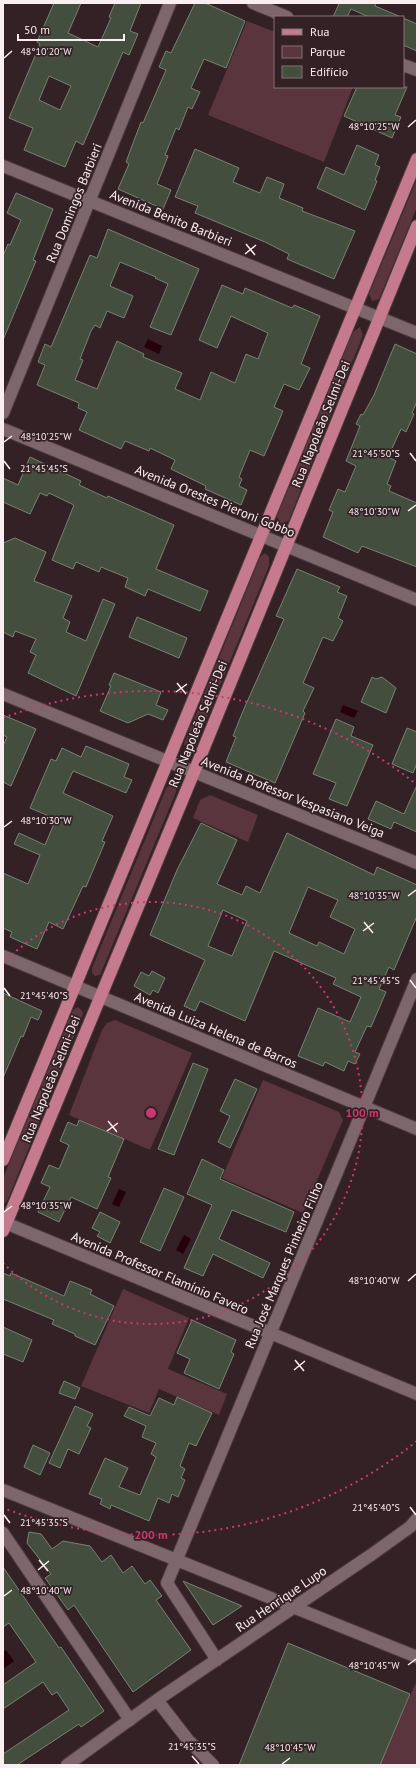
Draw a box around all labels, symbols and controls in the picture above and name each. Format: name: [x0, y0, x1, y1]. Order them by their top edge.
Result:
scale bar: [18, 16, 124, 42]
legend: [274, 16, 404, 88]
text: 50 m: [24, 22, 50, 37]
text: Rua: [310, 24, 329, 39]
text: Parque: [310, 44, 345, 59]
text: 48°10'20"W: [20, 45, 72, 58]
text: Edifício: [310, 64, 348, 79]
text: 48°10'25"W: [348, 120, 400, 133]
street label: Rua Domingos Barbieri: [42, 141, 106, 265]
street label: Avenida Benito Barbieri: [107, 186, 235, 250]
street label: Rua Napoleão Selmi-Dei: [288, 358, 354, 490]
text: 48°10'25"W: [20, 430, 72, 443]
text: 21°45'50"S: [352, 447, 400, 460]
street label: Avenida Orestes Pieroni Gobbo: [132, 461, 298, 541]
text: 21°45'45"S: [20, 462, 68, 475]
text: 48°10'30"W: [348, 505, 400, 518]
street label: Rua Napoleão Selmi-Dei: [165, 658, 231, 790]
street label: Avenida Professor Vespasiano Veiga: [199, 752, 387, 842]
text: 48°10'30"W: [20, 814, 72, 827]
text: 48°10'35"W: [348, 889, 400, 902]
text: 21°45'45"S: [352, 974, 400, 987]
street label: Avenida Luiza Helena de Barros: [132, 988, 300, 1072]
text: 21°45'40"S: [20, 989, 68, 1002]
street label: Rua Napoleão Selmi-Dei: [18, 1013, 84, 1145]
text: 100 m: [345, 1105, 379, 1120]
centre of rings: [144, 1106, 158, 1120]
street label: Rua José Marques Pinheiro Filho: [241, 1179, 327, 1351]
text: 48°10'35"W: [20, 1199, 72, 1212]
street label: Avenida Professor Flamínio Favero: [69, 1228, 251, 1318]
text: 48°10'40"W: [348, 1274, 400, 1287]
text: 21°45'40"S: [352, 1501, 400, 1514]
text: 21°45'35"S: [20, 1516, 68, 1529]
text: 200 m: [134, 1527, 168, 1542]
street label: Rua Henrique Lupo: [232, 1562, 330, 1636]
text: 48°10'40"W: [20, 1584, 72, 1597]
text: 48°10'45"W: [348, 1659, 400, 1672]
text: 21°45'35"S: [168, 1740, 216, 1753]
text: 48°10'45"W: [264, 1741, 316, 1754]

